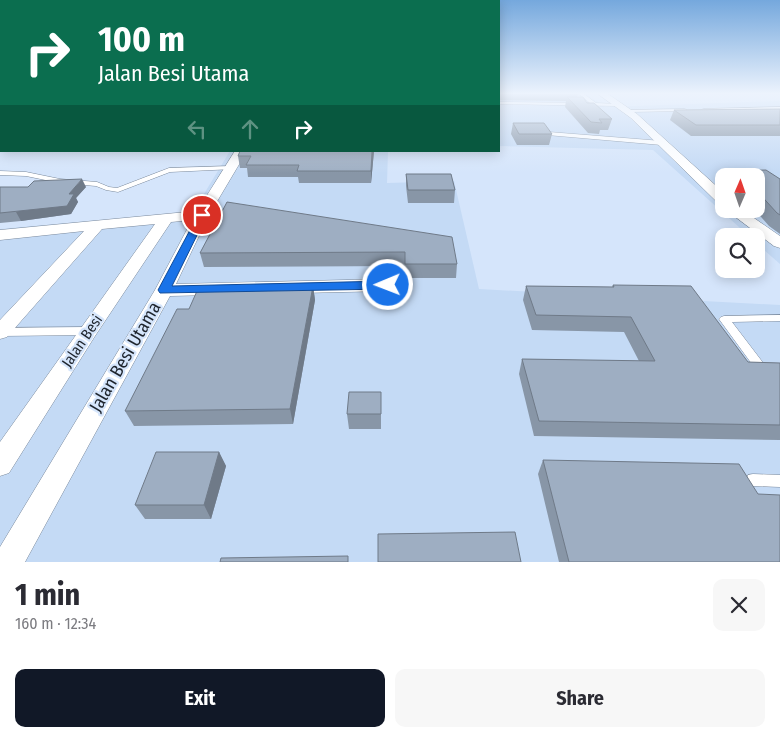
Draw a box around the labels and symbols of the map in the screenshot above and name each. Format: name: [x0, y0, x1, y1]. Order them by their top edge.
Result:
north arrow: [715, 168, 765, 218]
pin: [181, 194, 223, 236]
position arrow: [361, 258, 413, 310]
street label: Jalan Besi Utama: [85, 298, 166, 416]
street label: Jalan Besi: [58, 311, 106, 371]

